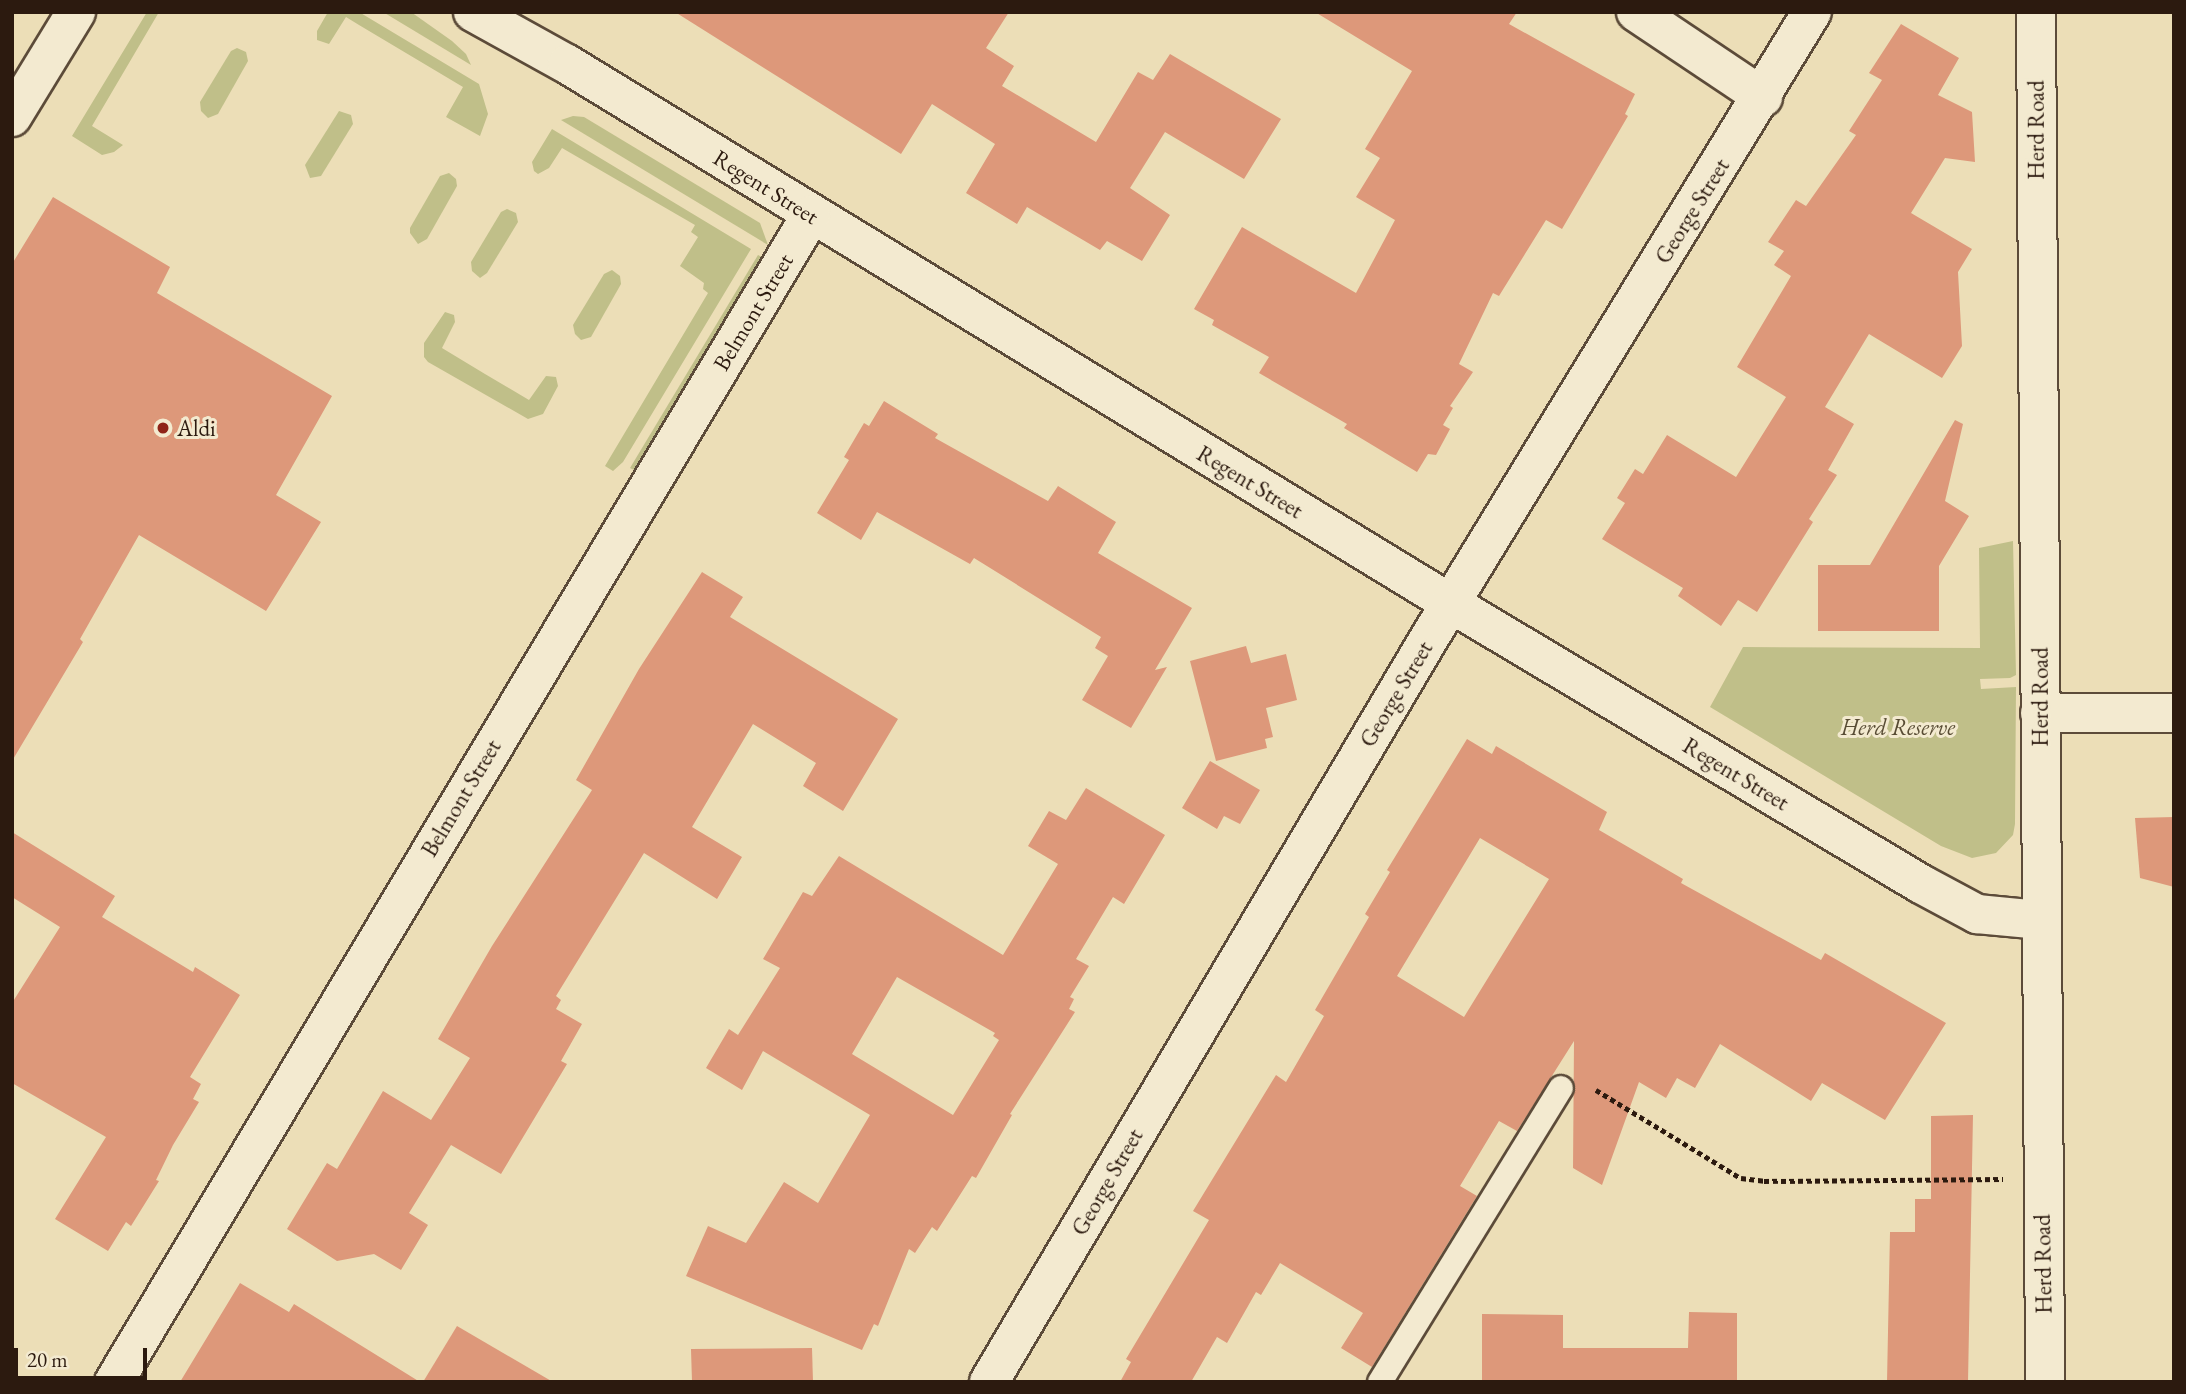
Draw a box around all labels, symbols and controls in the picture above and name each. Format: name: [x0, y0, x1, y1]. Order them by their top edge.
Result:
street label: Herd Road: [2022, 80, 2050, 180]
street label: Regent Street: [708, 144, 824, 230]
street label: George Street: [1649, 153, 1735, 269]
street label: Belmont Street: [707, 248, 799, 376]
place label: Aldi: [177, 414, 216, 442]
marker: Aldi: [155, 420, 171, 436]
street label: Regent Street: [1192, 440, 1308, 524]
street label: George Street: [1354, 636, 1438, 752]
street label: Herd Road: [2026, 647, 2054, 747]
park label: Herd Reserve: [1841, 713, 1955, 741]
street label: Regent Street: [1678, 732, 1794, 816]
street label: Belmont Street: [415, 734, 507, 862]
street label: George Street: [1065, 1124, 1149, 1240]
street label: Herd Road: [2028, 1214, 2058, 1314]
scale bar: [18, 1334, 150, 1378]
text: 20 m: [27, 1346, 68, 1373]

